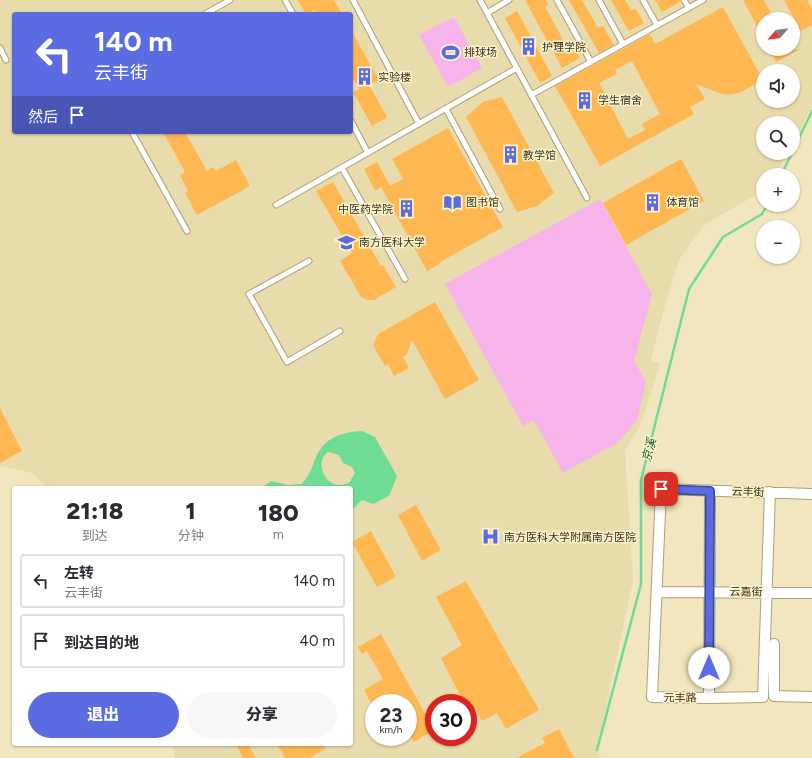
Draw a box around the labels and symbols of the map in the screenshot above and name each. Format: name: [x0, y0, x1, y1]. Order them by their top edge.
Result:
north arrow: [756, 12, 800, 56]
building icon: 护理学院: [519, 37, 539, 57]
place label: 护理学院: [542, 41, 586, 54]
sports icon: 排球场: [441, 42, 461, 62]
place label: 排球场: [464, 46, 497, 59]
building icon: 实验楼: [355, 67, 375, 87]
place label: 实验楼: [378, 71, 411, 84]
building icon: 学生宿舍: [575, 90, 595, 110]
place label: 学生宿舍: [598, 94, 642, 107]
building icon: 教学馆: [500, 145, 520, 165]
place label: 教学馆: [523, 149, 556, 162]
library icon: 图书馆: [443, 192, 463, 212]
building icon: 体育馆: [643, 192, 663, 212]
place label: 图书馆: [466, 196, 499, 209]
place label: 体育馆: [666, 196, 699, 209]
building icon: 中医药学院: [396, 199, 416, 219]
place label: 中医药学院: [338, 203, 393, 216]
school or university icon: 南方医科大学: [336, 232, 356, 252]
place label: 南方医科大学: [359, 236, 425, 249]
water label: 京溪: [639, 435, 659, 463]
pin: [644, 472, 678, 506]
street label: 云丰街: [731, 485, 765, 499]
hospital icon: 南方医科大学附属南方医院: [481, 527, 501, 547]
place label: 南方医科大学附属南方医院: [504, 531, 636, 544]
street label: 云嘉街: [729, 585, 763, 599]
position arrow: [688, 647, 730, 689]
street label: 元丰路: [663, 691, 697, 705]
speed limit sign: 30: [425, 694, 477, 746]

